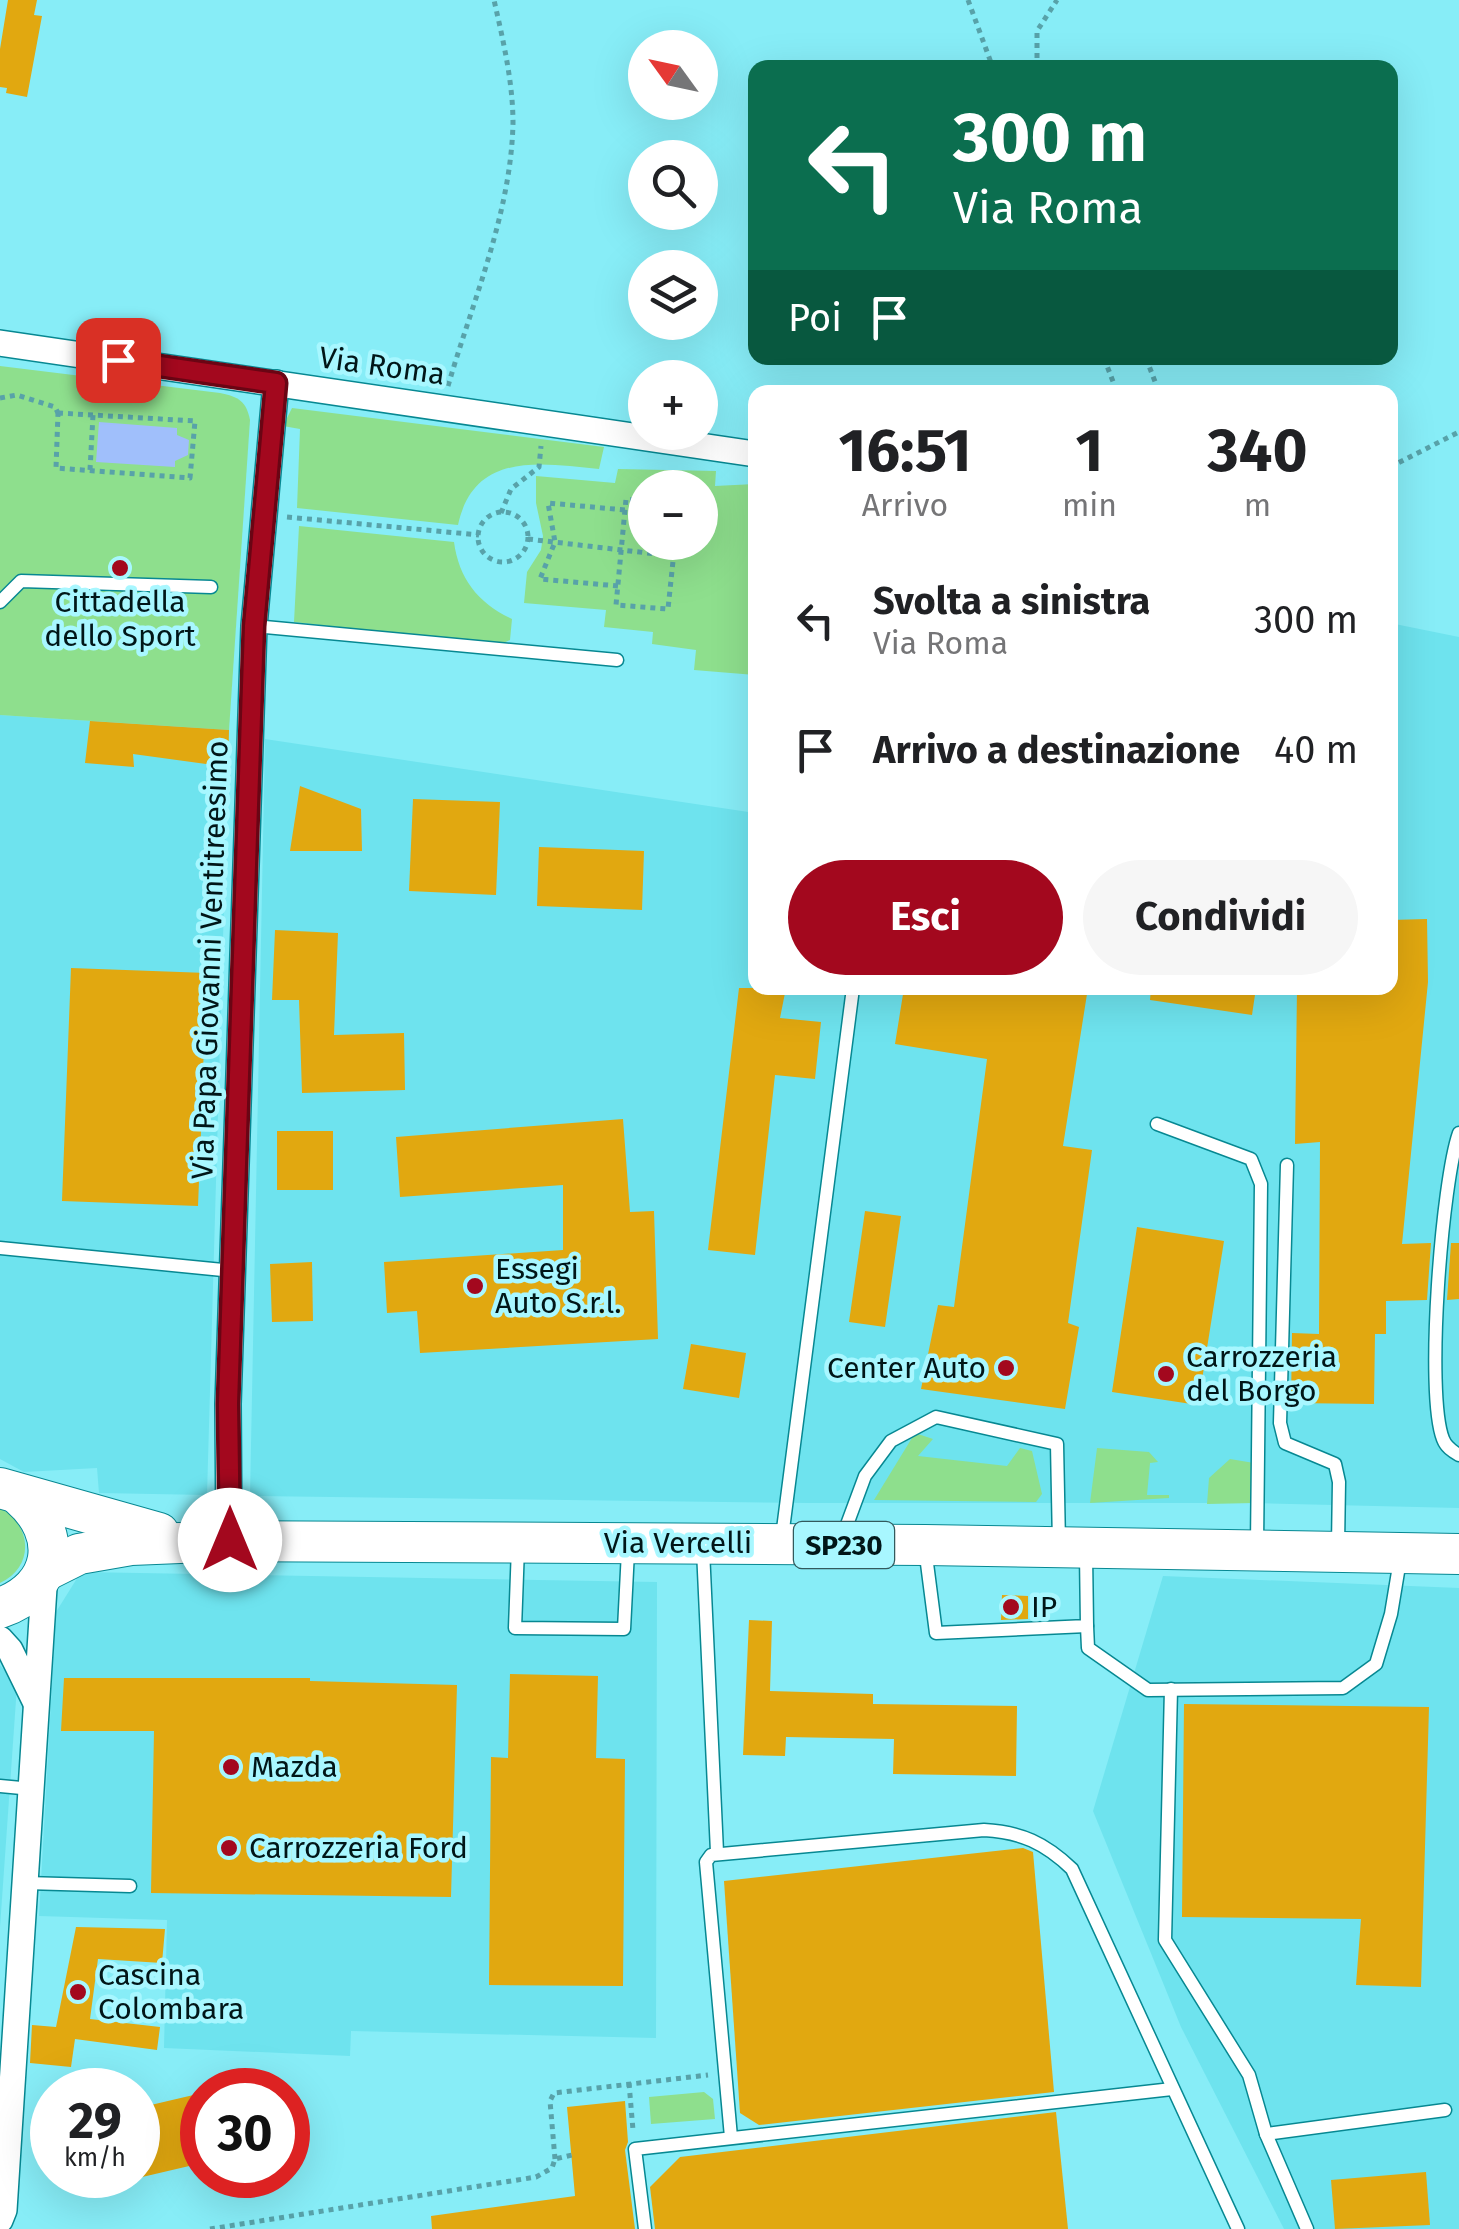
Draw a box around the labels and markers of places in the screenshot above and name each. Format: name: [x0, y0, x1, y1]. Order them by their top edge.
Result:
pin: [76, 318, 161, 403]
marker: Cittadella dello Sport: [109, 557, 131, 579]
place label: Cittadella dello Sport: [44, 584, 196, 654]
place label: Essegi Auto S.r.l.: [495, 1251, 622, 1321]
marker: Essegi Auto S.r.l.: [464, 1275, 486, 1297]
place label: Carrozzeria del Borgo: [1186, 1339, 1337, 1409]
place label: Center Auto: [827, 1350, 986, 1386]
marker: Center Auto: [995, 1357, 1017, 1379]
marker: Carrozzeria del Borgo: [1155, 1363, 1177, 1385]
place label: IP: [1031, 1589, 1057, 1625]
marker: IP: [1000, 1596, 1022, 1618]
place label: Mazda: [251, 1749, 338, 1785]
marker: Mazda: [220, 1756, 242, 1778]
place label: Carrozzeria Ford: [249, 1830, 468, 1866]
marker: Carrozzeria Ford: [218, 1837, 240, 1859]
place label: Cascina Colombara: [98, 1957, 244, 2027]
marker: Cascina Colombara: [67, 1981, 89, 2003]

